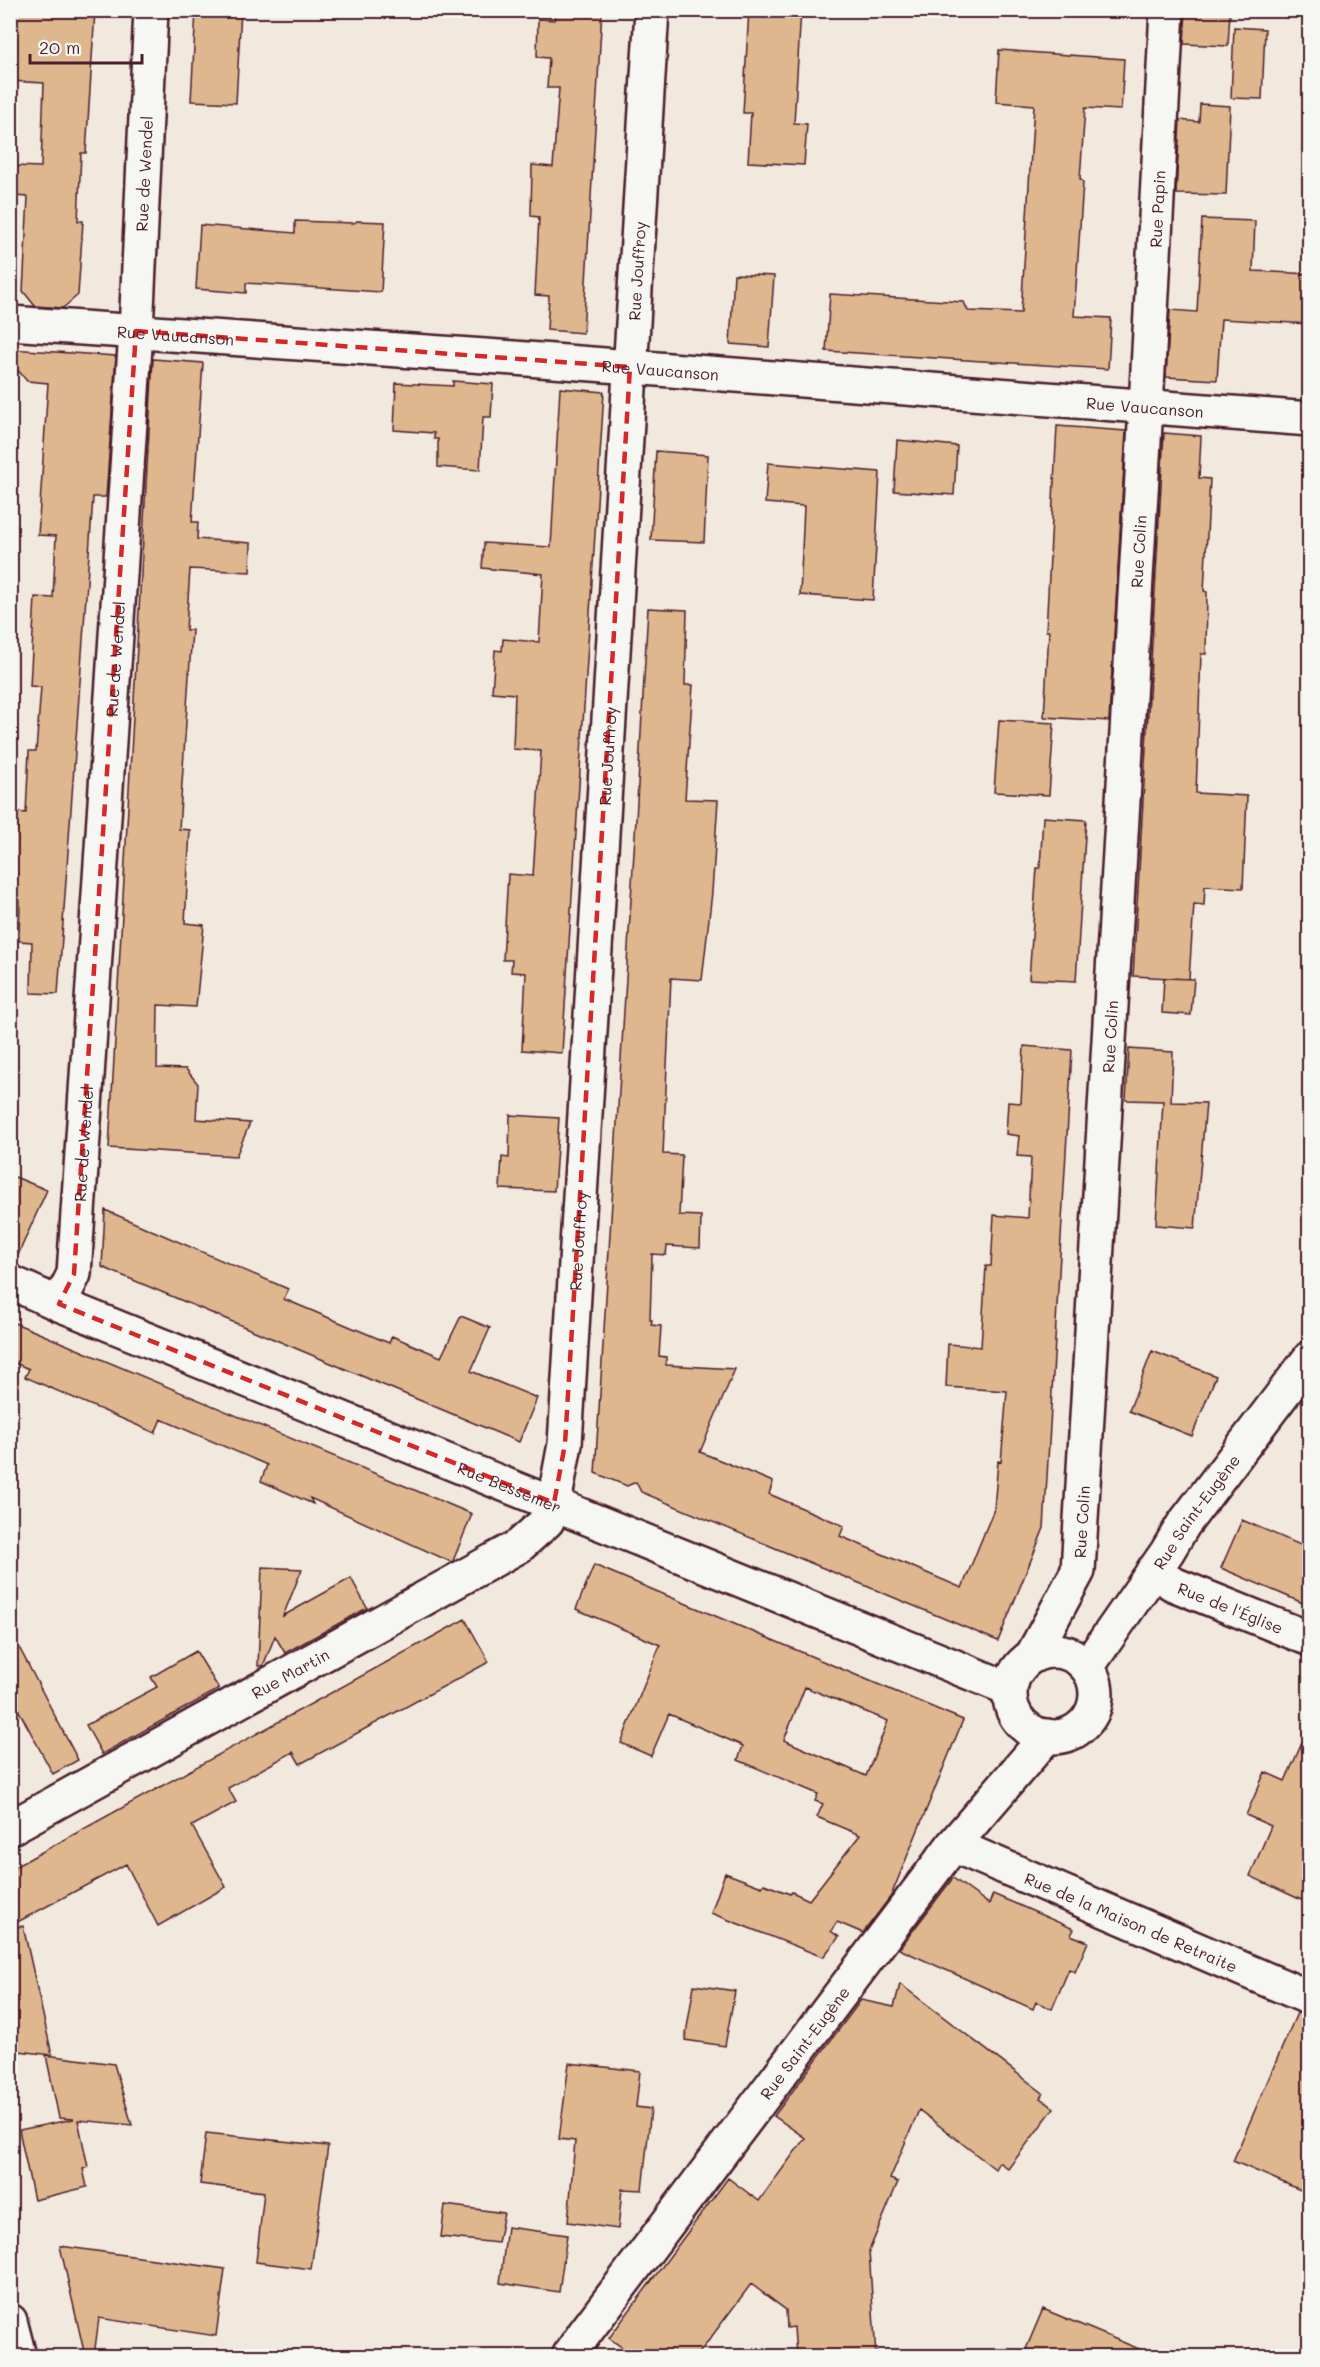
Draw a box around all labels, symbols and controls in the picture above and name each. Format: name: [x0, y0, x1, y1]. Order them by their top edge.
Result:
scale bar: [30, 27, 142, 65]
text: 20 m: [39, 35, 80, 59]
street label: Rue de Wendel: [130, 115, 157, 232]
street label: Rue Papin: [1144, 170, 1169, 248]
street label: Rue Jouffroy: [623, 221, 650, 321]
street label: Rue Vaucanson: [116, 320, 235, 349]
street label: Rue Vaucanson: [601, 354, 720, 384]
street label: Rue Vaucanson: [1086, 391, 1204, 421]
street label: Rue Colin: [1125, 514, 1150, 588]
street label: Rue de Wendel: [100, 600, 129, 718]
street label: Rue Jouffroy: [593, 706, 620, 806]
street label: Rue Colin: [1097, 1000, 1122, 1074]
street label: Rue de Wendel: [68, 1085, 97, 1202]
street label: Rue Jouffroy: [564, 1191, 591, 1291]
street label: Rue Saint-Eugène: [1148, 1450, 1244, 1573]
street label: Rue Bessemer: [455, 1456, 565, 1517]
street label: Rue Colin: [1068, 1485, 1093, 1559]
street label: Rue de l'Église: [1175, 1577, 1287, 1638]
street label: Rue Martin: [247, 1643, 332, 1703]
street label: Rue de la Maison de Retraite: [1022, 1867, 1241, 1976]
street label: Rue Saint-Eugène: [755, 1982, 854, 2103]

